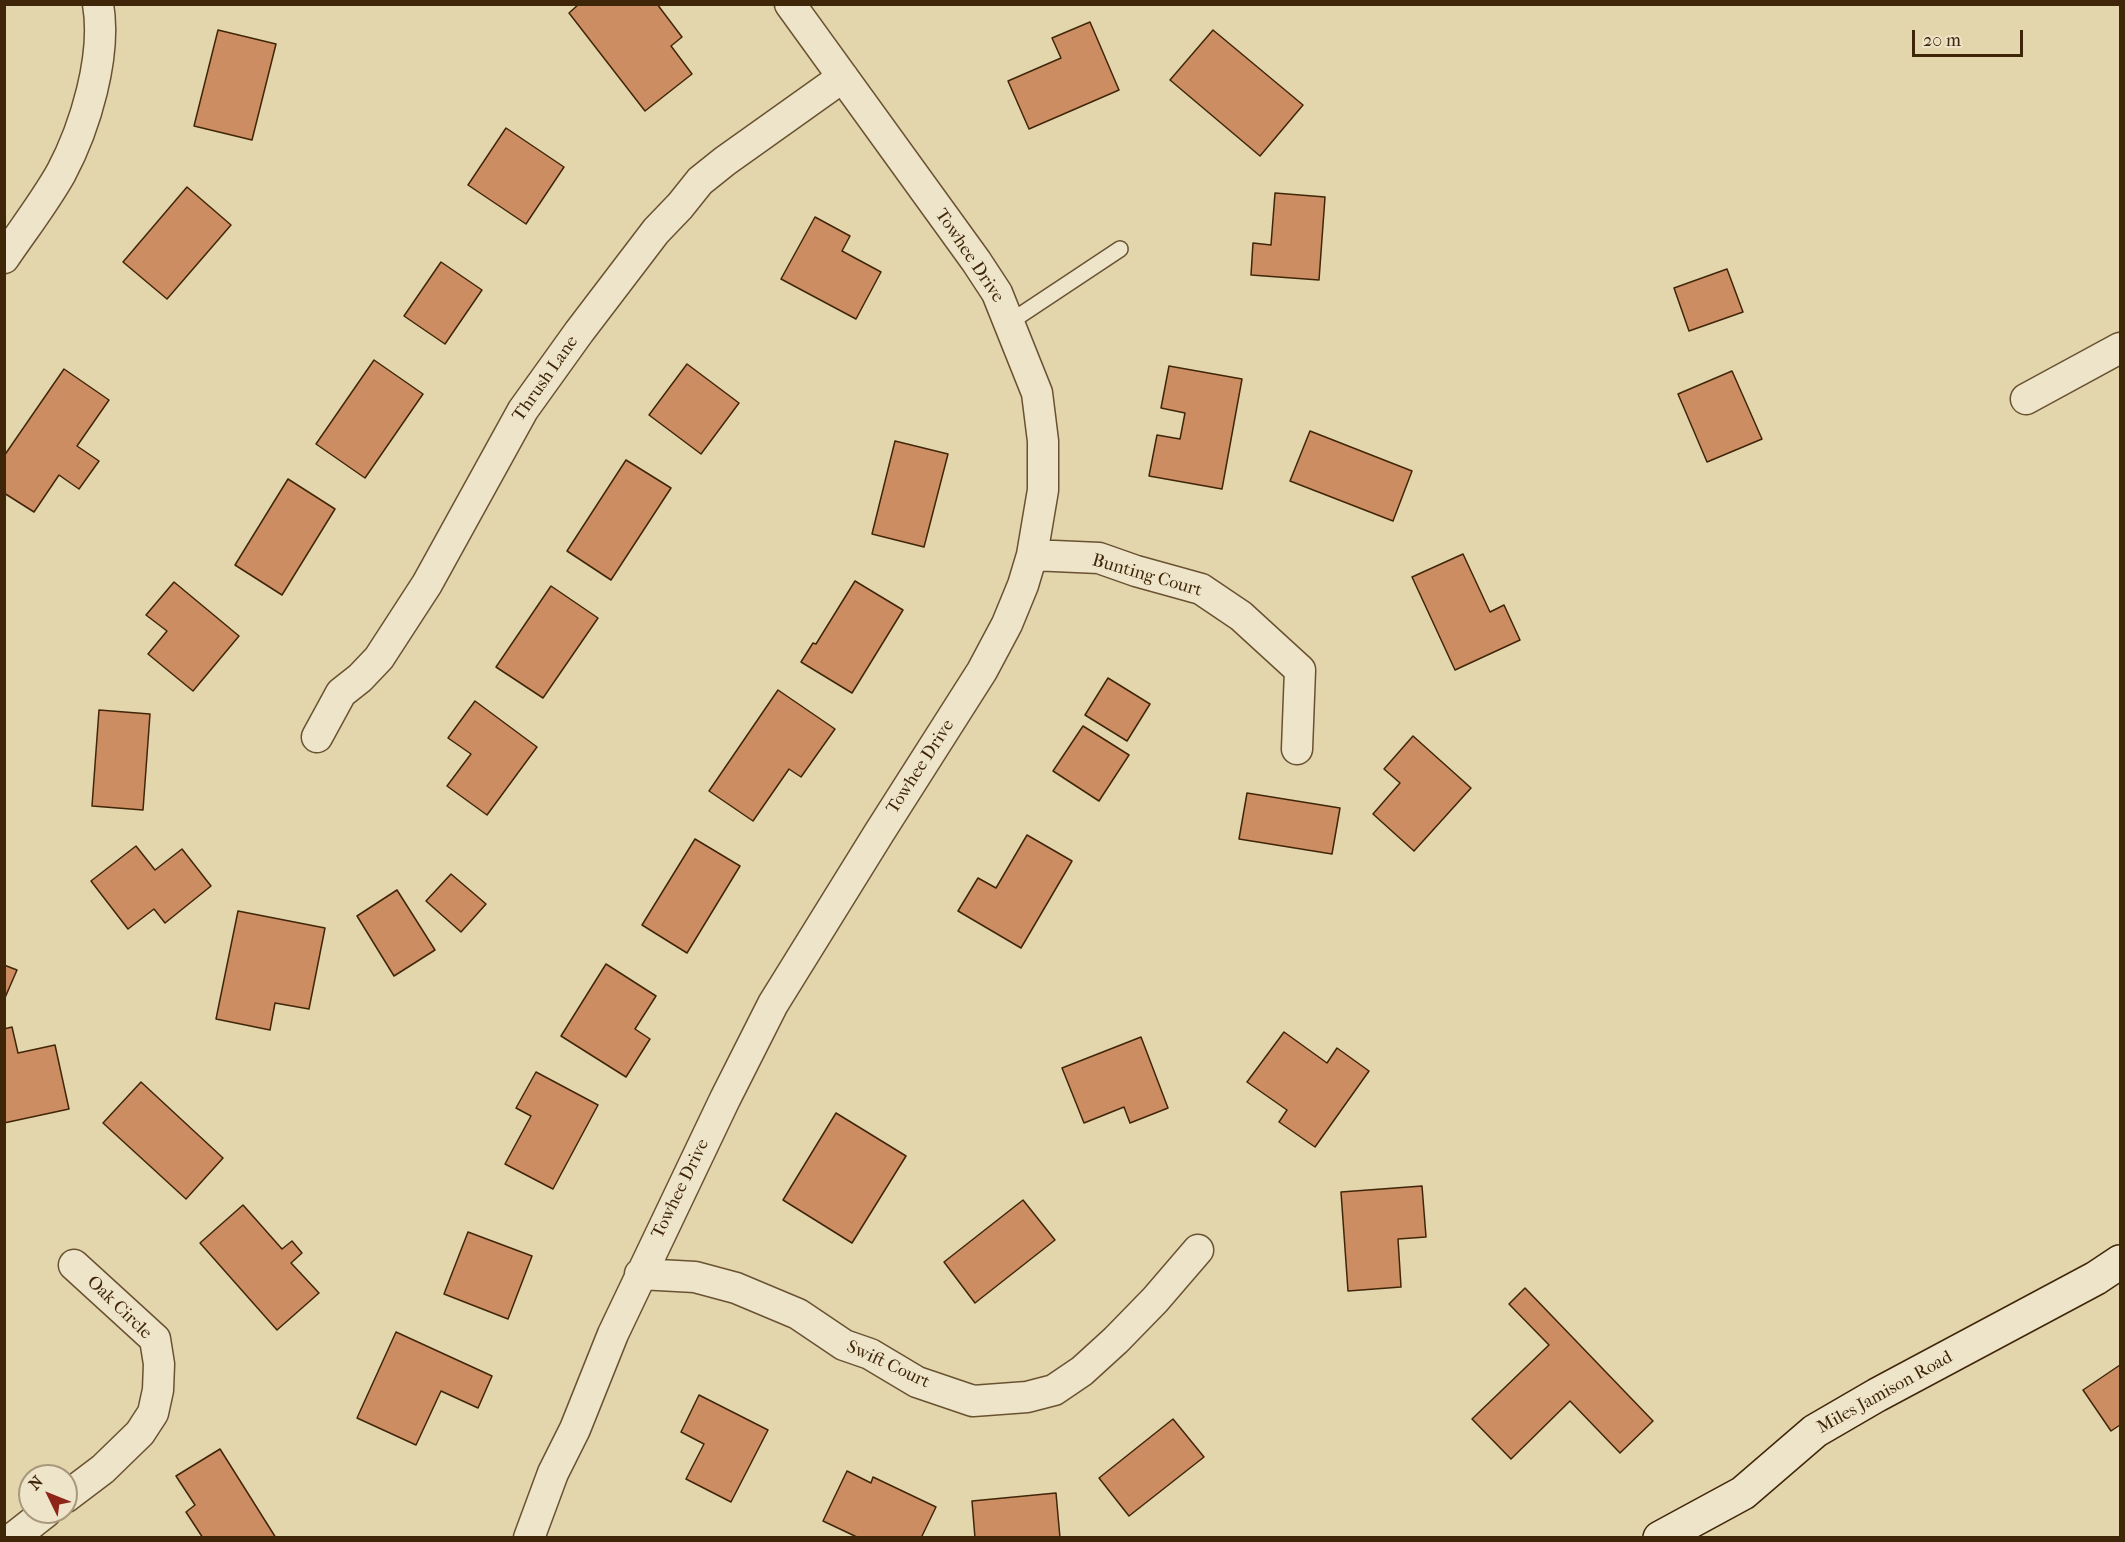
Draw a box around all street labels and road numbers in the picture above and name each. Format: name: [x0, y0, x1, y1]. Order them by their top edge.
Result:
street label: Towhee Drive: [930, 205, 1008, 307]
street label: Thrush Lane: [509, 332, 583, 426]
street label: Bunting Court: [1090, 550, 1204, 602]
street label: Towhee Drive: [882, 716, 960, 818]
street label: Towhee Drive: [648, 1136, 714, 1242]
street label: Oak Circle: [82, 1272, 156, 1344]
street label: Swift Court: [843, 1336, 933, 1394]
street label: Miles Jamison Road: [1814, 1347, 1956, 1439]

